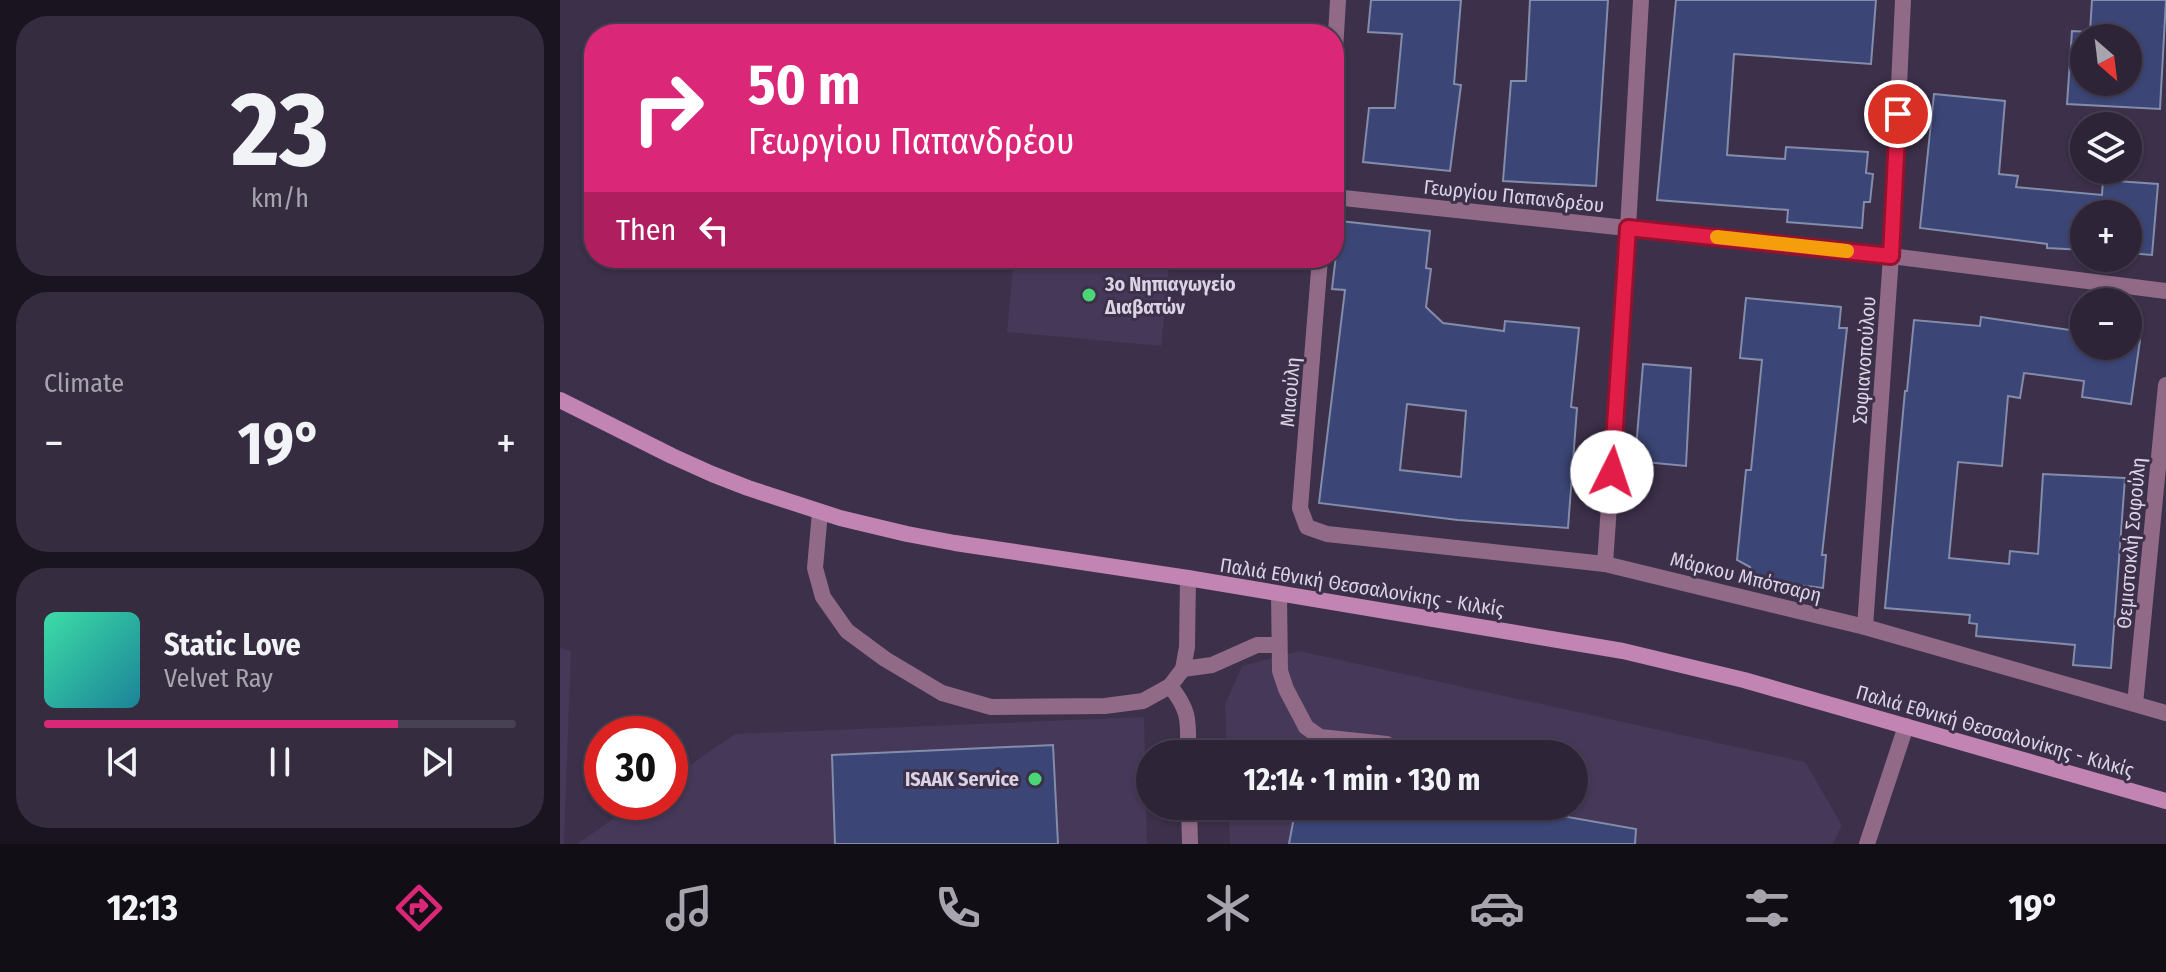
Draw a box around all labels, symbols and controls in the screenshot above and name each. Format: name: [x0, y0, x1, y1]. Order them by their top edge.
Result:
north arrow: [2070, 24, 2142, 96]
map controls: [2070, 24, 2142, 360]
text: 50 m: [748, 52, 860, 119]
icon: right: [616, 56, 720, 160]
text: 23: [231, 68, 329, 193]
pin: [1864, 80, 1932, 148]
icon: arrive: [1876, 92, 1920, 136]
button: layers: [2070, 112, 2142, 184]
text: Γεωργίου Παπανδρέου: [748, 120, 1074, 164]
street label: Γεωργίου Παπανδρέου: [1423, 175, 1605, 217]
text: km/h: [251, 183, 309, 214]
button: +: [2070, 200, 2142, 272]
icon: left: [692, 208, 736, 252]
text: Then: [616, 212, 676, 248]
place label: 3ο Νηπιαγωγείο Διαβατών: [1104, 272, 1236, 319]
marker: 3ο Νηπιαγωγείο Διαβατών: [1080, 286, 1098, 304]
button: −: [2070, 288, 2142, 360]
street label: Σοφιανοπούλου: [1848, 295, 1880, 425]
street label: Μιαούλη: [1275, 356, 1305, 428]
text: Climate: [44, 368, 124, 399]
text: 19°: [238, 408, 322, 480]
text: −: [44, 417, 64, 470]
text: +: [496, 417, 516, 470]
position arrow: [1570, 430, 1654, 514]
street label: Θεμιστοκλή Σοφούλη: [2112, 456, 2150, 630]
street label: Μάρκου Μπότσαρη: [1668, 547, 1824, 607]
street label: Παλιά Εθνική Θεσσαλονίκης - Κιλκίς: [1218, 553, 1506, 621]
text: Static Love: [164, 627, 301, 663]
text: Velvet Ray: [164, 663, 273, 694]
street label: Παλιά Εθνική Θεσσαλονίκης - Κιλκίς: [1853, 680, 2137, 782]
speed limit sign: 30: [584, 716, 688, 820]
icon: previous: [101, 740, 145, 784]
icon: pause: [258, 740, 302, 784]
icon: next: [415, 740, 459, 784]
text: 12:14 · 1 min · 130 m: [1244, 762, 1480, 798]
place label: ISAAK Service: [905, 767, 1019, 791]
marker: ISAAK Service: [1026, 770, 1044, 788]
icon: directions: [391, 880, 447, 936]
icon: music: [661, 880, 717, 936]
icon: phone: [930, 880, 986, 936]
icon: climate: [1200, 880, 1256, 936]
icon: car: [1469, 880, 1525, 936]
icon: filters: [1739, 880, 1795, 936]
text: 12:13: [107, 886, 178, 930]
text: 19°: [2008, 886, 2059, 930]

